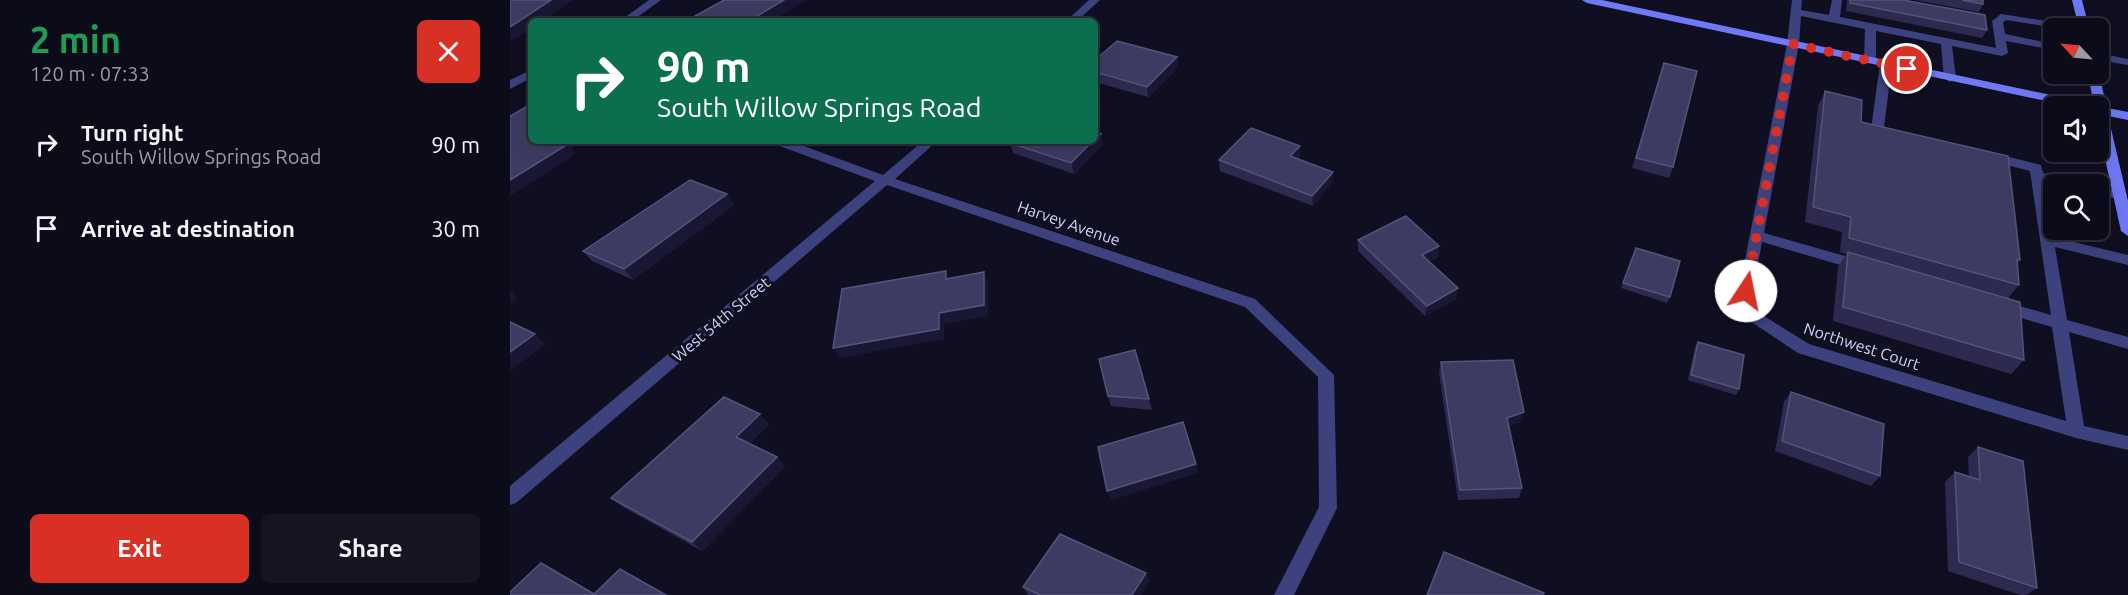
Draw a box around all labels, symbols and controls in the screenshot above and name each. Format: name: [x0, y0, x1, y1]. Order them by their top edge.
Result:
north arrow: [2043, 18, 2109, 84]
map controls: [2043, 18, 2109, 240]
text: 2 min: [30, 19, 121, 60]
button: close: [417, 20, 480, 83]
icon: right: [558, 42, 636, 120]
text: 90 m: [657, 43, 751, 90]
pin: [1881, 43, 1932, 94]
icon: arrive: [1890, 52, 1923, 85]
text: 120 m · 07:33: [30, 62, 150, 85]
text: South Willow Springs Road: [657, 92, 982, 122]
button: sound: [2043, 96, 2109, 162]
text: Turn right: [81, 120, 183, 145]
icon: right: [30, 128, 63, 161]
text: 90 m: [431, 132, 480, 157]
text: South Willow Springs Road: [81, 145, 321, 168]
button: search: [2043, 174, 2109, 240]
street label: Harvey Avenue: [1015, 197, 1123, 249]
icon: arrive: [30, 212, 63, 245]
text: Arrive at destination: [81, 216, 295, 241]
text: 30 m: [431, 216, 480, 241]
position arrow: [1714, 259, 1778, 323]
street label: West 54th Street: [668, 272, 774, 365]
street label: Northwest Court: [1802, 319, 1923, 373]
button: Exit: [30, 514, 249, 583]
button: Share: [261, 514, 480, 583]

